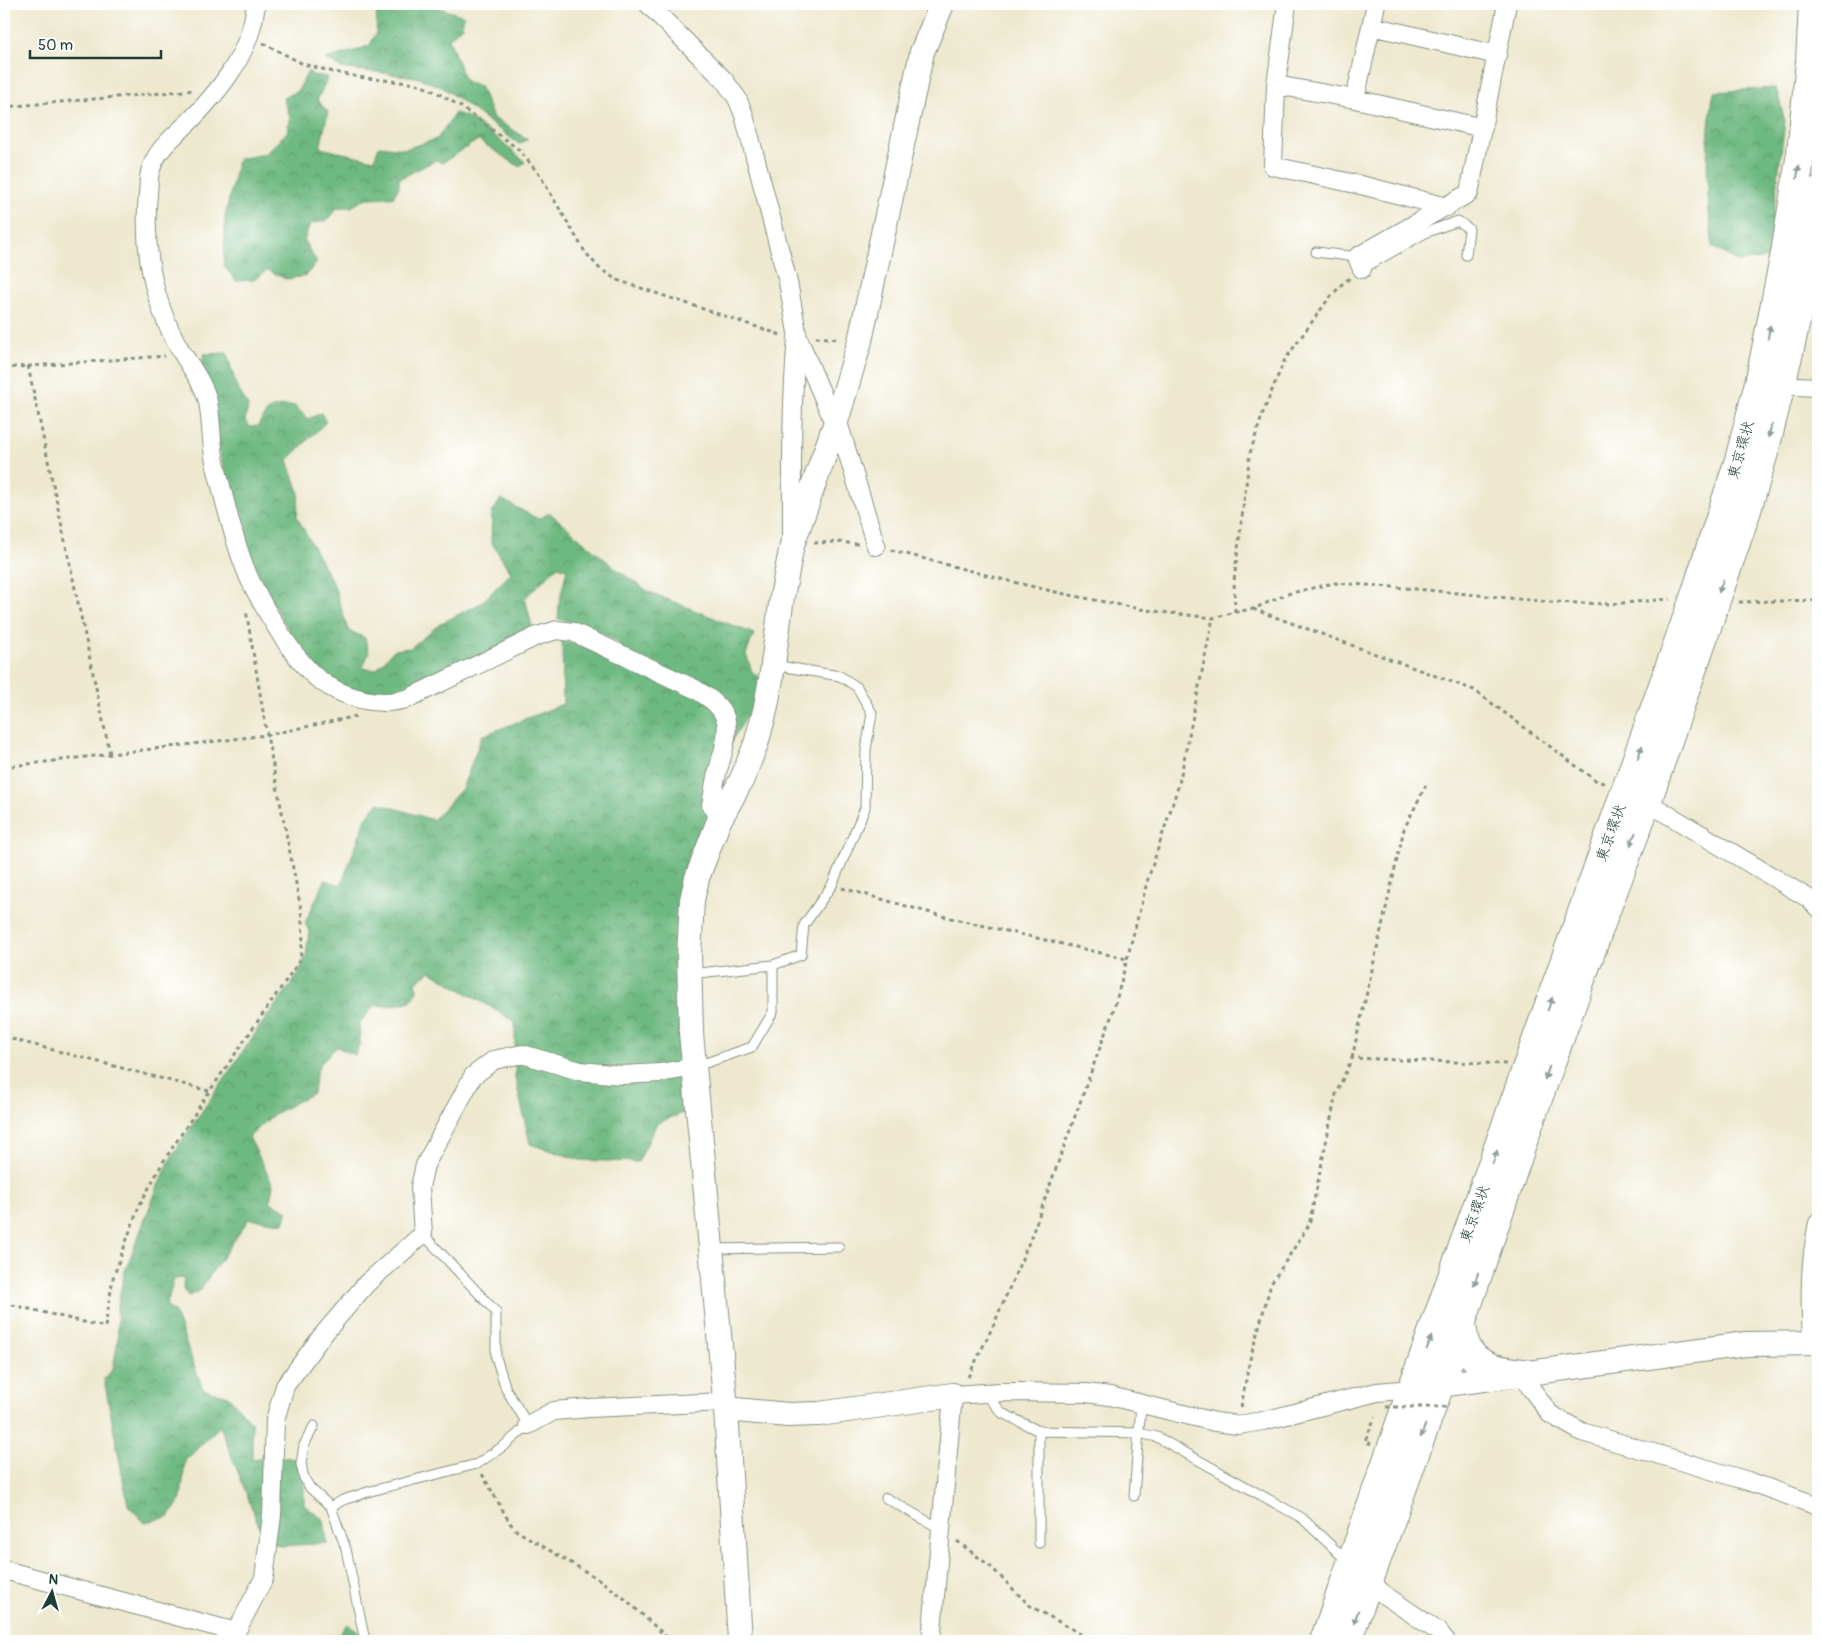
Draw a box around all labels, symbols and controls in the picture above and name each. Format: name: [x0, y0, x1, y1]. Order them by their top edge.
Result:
scale bar: [30, 28, 161, 60]
text: 50 m: [38, 36, 73, 55]
one-way arrow: [1794, 163, 1802, 179]
one-way arrow: [1766, 323, 1774, 339]
street label: 東京環状: [1724, 419, 1758, 481]
one-way arrow: [1766, 424, 1774, 439]
one-way arrow: [1717, 579, 1725, 594]
one-way arrow: [1636, 744, 1644, 759]
street label: 東京環状: [1592, 802, 1630, 864]
one-way arrow: [1629, 832, 1637, 847]
one-way arrow: [1547, 996, 1554, 1011]
one-way arrow: [1543, 1066, 1550, 1081]
one-way arrow: [1491, 1149, 1499, 1164]
street label: 東京環状: [1456, 1183, 1494, 1245]
one-way arrow: [1472, 1271, 1479, 1286]
one-way arrow: [1426, 1335, 1433, 1350]
one-way arrow: [1419, 1424, 1427, 1439]
north arrow: [28, 1568, 78, 1618]
text: N: [48, 1571, 59, 1589]
one-way arrow: [1352, 1609, 1359, 1624]

